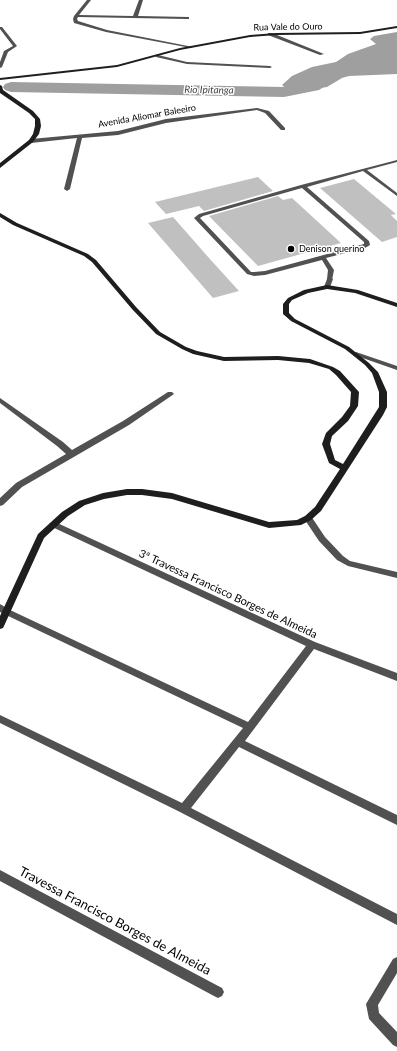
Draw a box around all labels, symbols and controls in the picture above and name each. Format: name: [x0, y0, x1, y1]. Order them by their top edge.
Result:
street label: Rua Vale do Ouro: [253, 21, 323, 33]
water label: Rio Ipitanga: [184, 84, 234, 96]
street label: Avenida Aliomar Baleeiro: [97, 102, 197, 130]
marker: Denison querino: [286, 244, 296, 254]
place label: Denison querino: [299, 244, 364, 254]
street label: 3ª Travessa Francisco Borges de Almeida: [137, 547, 319, 641]
street label: Travessa Francisco Borges de Almeida: [16, 864, 214, 978]

